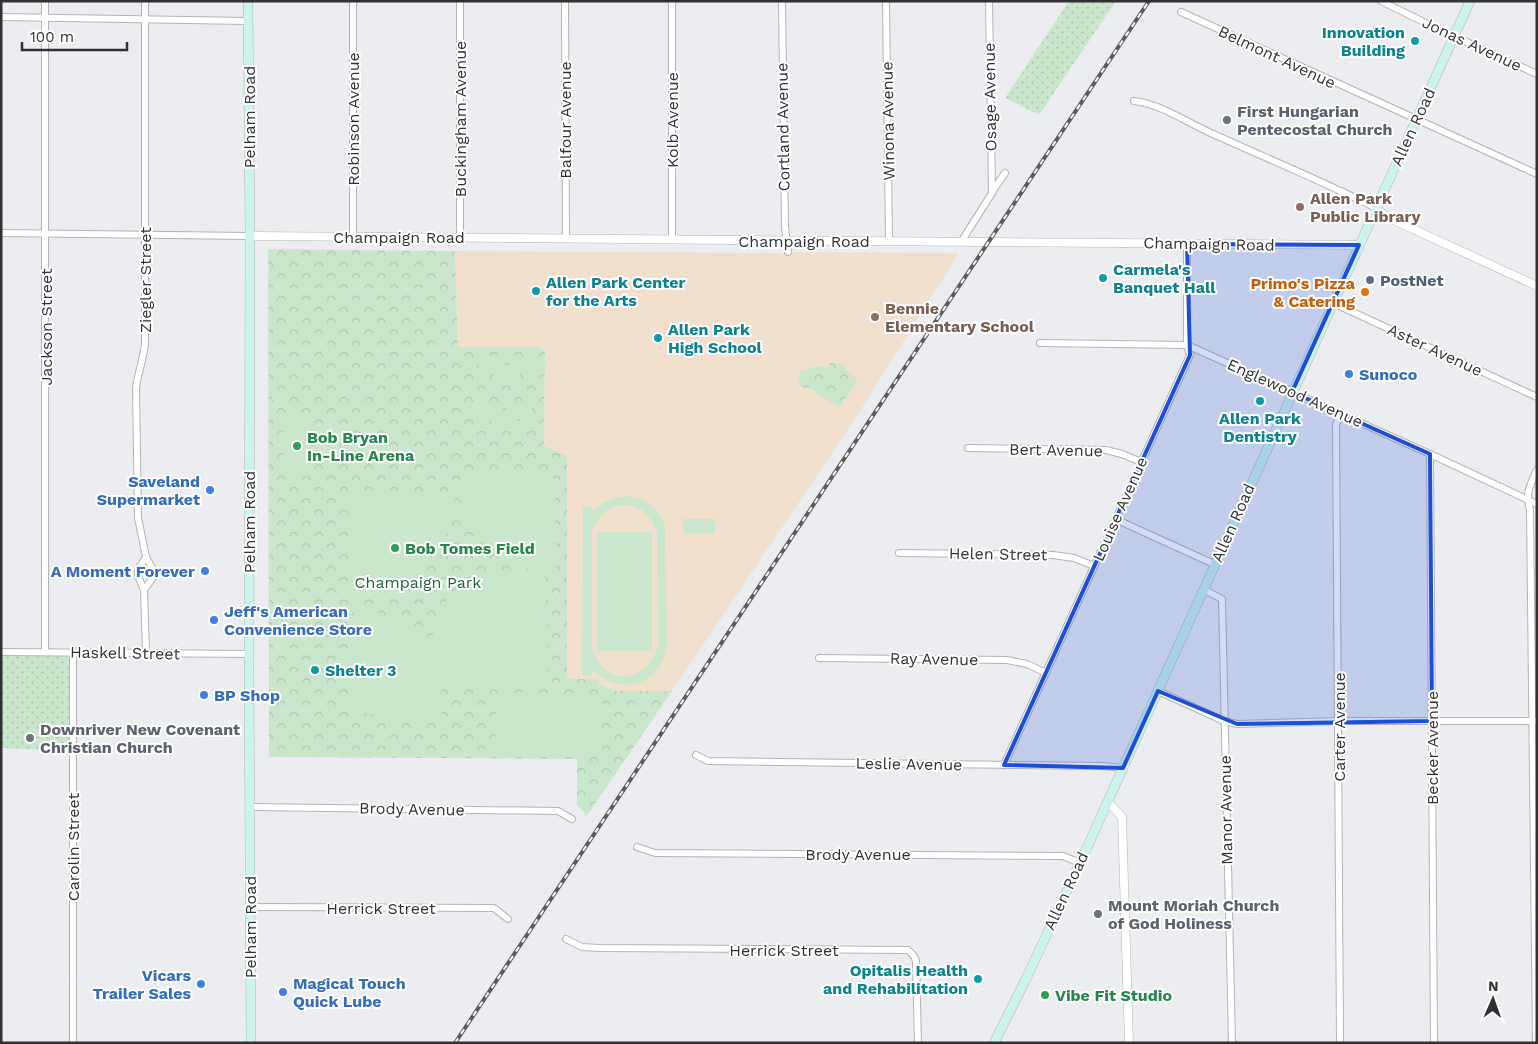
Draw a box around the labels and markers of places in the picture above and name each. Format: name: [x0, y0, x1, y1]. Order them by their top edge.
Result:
place label: Innovation Building: [1322, 23, 1405, 60]
marker: Innovation Building: [1409, 35, 1421, 47]
place label: First Hungarian Pentecostal Church: [1237, 102, 1392, 139]
marker: First Hungarian Pentecostal Church: [1221, 114, 1233, 126]
place label: Allen Park Public Library: [1310, 189, 1421, 226]
marker: Allen Park Public Library: [1294, 201, 1306, 213]
place label: Carmela's Banquet Hall: [1113, 260, 1216, 297]
place label: PostNet: [1380, 271, 1444, 290]
marker: Carmela's Banquet Hall: [1097, 272, 1109, 284]
place label: Allen Park Center for the Arts: [546, 273, 685, 310]
place label: Primo's Pizza & Catering: [1250, 274, 1356, 311]
marker: PostNet: [1364, 274, 1376, 286]
marker: Allen Park Center for the Arts: [530, 285, 542, 297]
marker: Primo's Pizza & Catering: [1359, 286, 1371, 298]
place label: Bennie Elementary School: [885, 299, 1035, 336]
marker: Bennie Elementary School: [869, 311, 881, 323]
place label: Allen Park High School: [668, 320, 762, 357]
marker: Allen Park High School: [652, 332, 664, 344]
place label: Sunoco: [1359, 365, 1418, 384]
marker: Sunoco: [1343, 368, 1355, 380]
marker: Allen Park Dentistry: [1254, 395, 1266, 407]
place label: Allen Park Dentistry: [1219, 409, 1301, 446]
place label: Bob Bryan In-Line Arena: [307, 428, 415, 465]
marker: Bob Bryan In-Line Arena: [291, 440, 303, 452]
place label: Saveland Supermarket: [97, 472, 200, 509]
marker: Saveland Supermarket: [204, 484, 216, 496]
place label: Bob Tomes Field: [405, 539, 535, 558]
marker: Bob Tomes Field: [389, 542, 401, 554]
place label: A Moment Forever: [51, 562, 195, 581]
marker: A Moment Forever: [199, 565, 211, 577]
place label: Jeff's American Convenience Store: [224, 602, 372, 639]
marker: Jeff's American Convenience Store: [208, 614, 220, 626]
place label: Shelter 3: [325, 661, 396, 680]
marker: Shelter 3: [309, 664, 321, 676]
place label: BP Shop: [214, 686, 280, 705]
marker: BP Shop: [198, 689, 210, 701]
place label: Downriver New Covenant Christian Church: [40, 720, 240, 757]
marker: Downriver New Covenant Christian Church: [24, 732, 36, 744]
place label: Mount Moriah Church of God Holiness: [1108, 896, 1279, 933]
marker: Mount Moriah Church of God Holiness: [1092, 908, 1104, 920]
place label: Opitalis Health and Rehabilitation: [823, 961, 968, 998]
place label: Vicars Trailer Sales: [93, 966, 191, 1003]
marker: Opitalis Health and Rehabilitation: [972, 973, 984, 985]
place label: Magical Touch Quick Lube: [293, 974, 406, 1011]
marker: Vicars Trailer Sales: [195, 978, 207, 990]
marker: Magical Touch Quick Lube: [277, 986, 289, 998]
place label: Vibe Fit Studio: [1055, 986, 1172, 1005]
marker: Vibe Fit Studio: [1039, 989, 1051, 1001]

